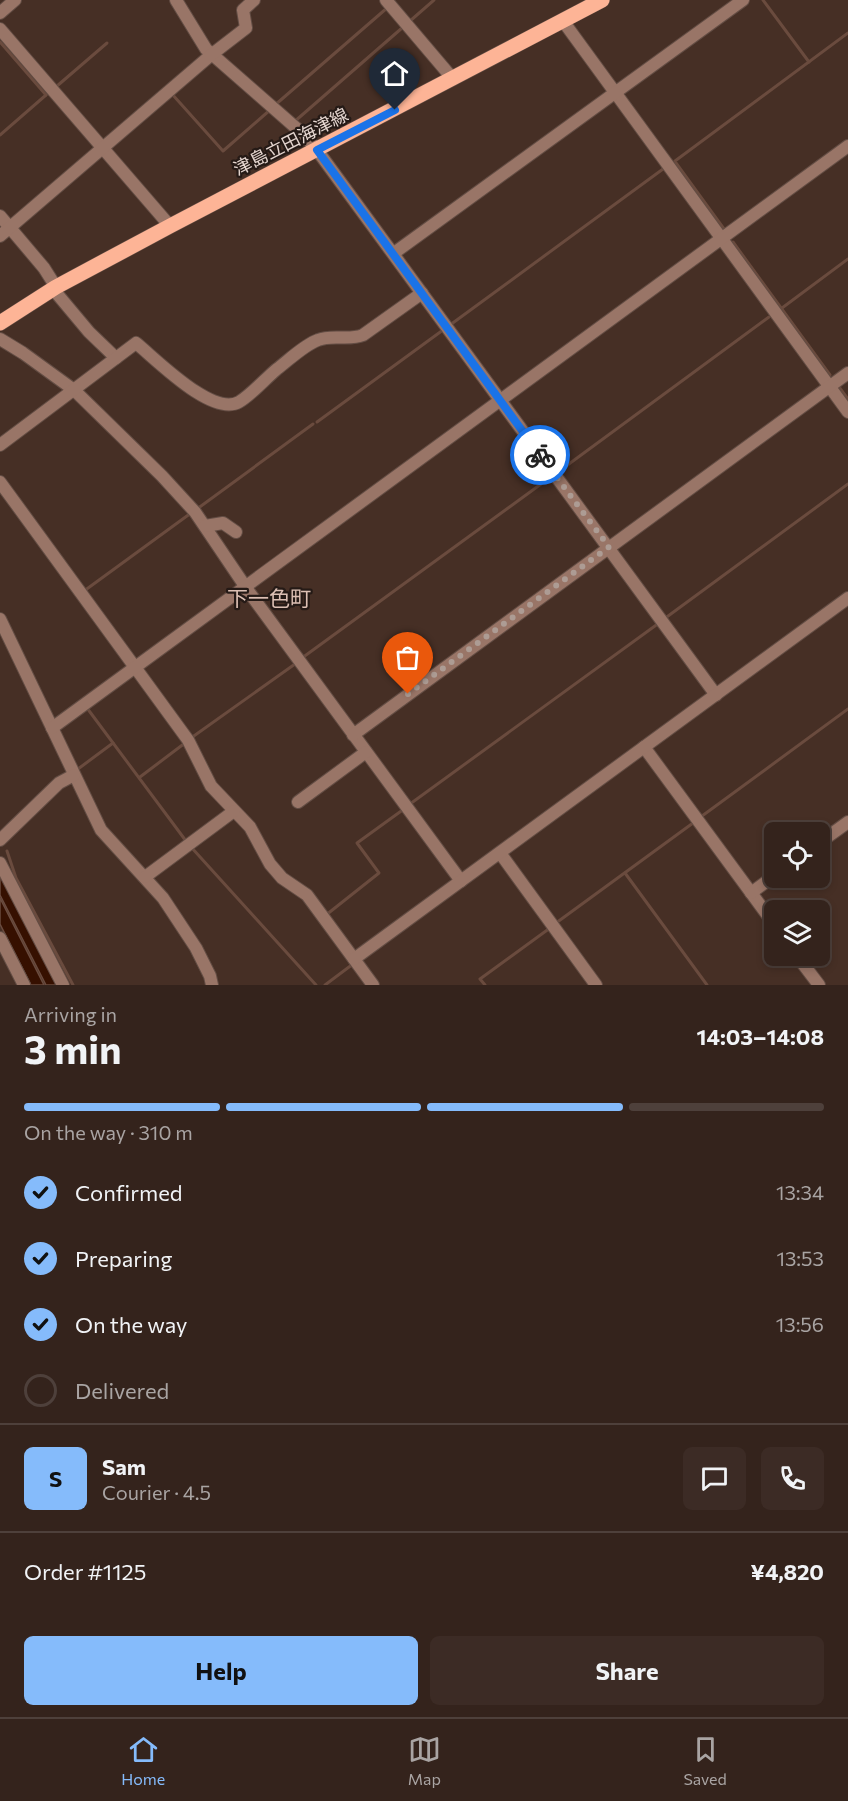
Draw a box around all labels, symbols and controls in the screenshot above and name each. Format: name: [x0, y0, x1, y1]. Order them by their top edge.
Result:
pin: [369, 48, 420, 110]
icon: home: [378, 57, 411, 90]
street label: 津島立田海津線: [229, 103, 352, 180]
courier: [510, 425, 570, 485]
icon: bike: [524, 439, 557, 472]
district label: 下一色町: [227, 585, 311, 610]
pin: [382, 632, 433, 694]
icon: bag: [391, 641, 424, 674]
map controls: [764, 822, 830, 966]
button: locate: [764, 822, 830, 888]
button: layers: [764, 900, 830, 966]
text: Arriving in: [24, 1002, 117, 1026]
text: 14:03–14:08: [696, 1023, 824, 1050]
text: 3 min: [24, 1024, 122, 1072]
text: On the way · 310 m: [24, 1120, 193, 1144]
icon: check: [24, 1176, 57, 1209]
text: Confirmed: [75, 1179, 182, 1206]
text: 13:34: [776, 1180, 824, 1204]
icon: check: [24, 1242, 57, 1275]
text: Preparing: [75, 1245, 172, 1272]
text: 13:53: [776, 1246, 824, 1270]
icon: check: [24, 1308, 57, 1341]
text: On the way: [75, 1311, 187, 1338]
text: 13:56: [776, 1312, 824, 1336]
text: Delivered: [75, 1377, 169, 1404]
button: chat: [683, 1447, 746, 1510]
button: phone: [761, 1447, 824, 1510]
text: Sam: [102, 1453, 146, 1480]
text: S: [49, 1465, 62, 1492]
text: Courier · 4.5: [102, 1480, 211, 1504]
text: Order #1125: [24, 1558, 146, 1585]
text: ¥4,820: [751, 1558, 824, 1585]
button: Help: [24, 1636, 418, 1705]
button: Share: [430, 1636, 824, 1705]
tab: Home: [121, 1733, 165, 1788]
tab: Map: [408, 1733, 441, 1788]
tab: Saved: [683, 1733, 727, 1788]

